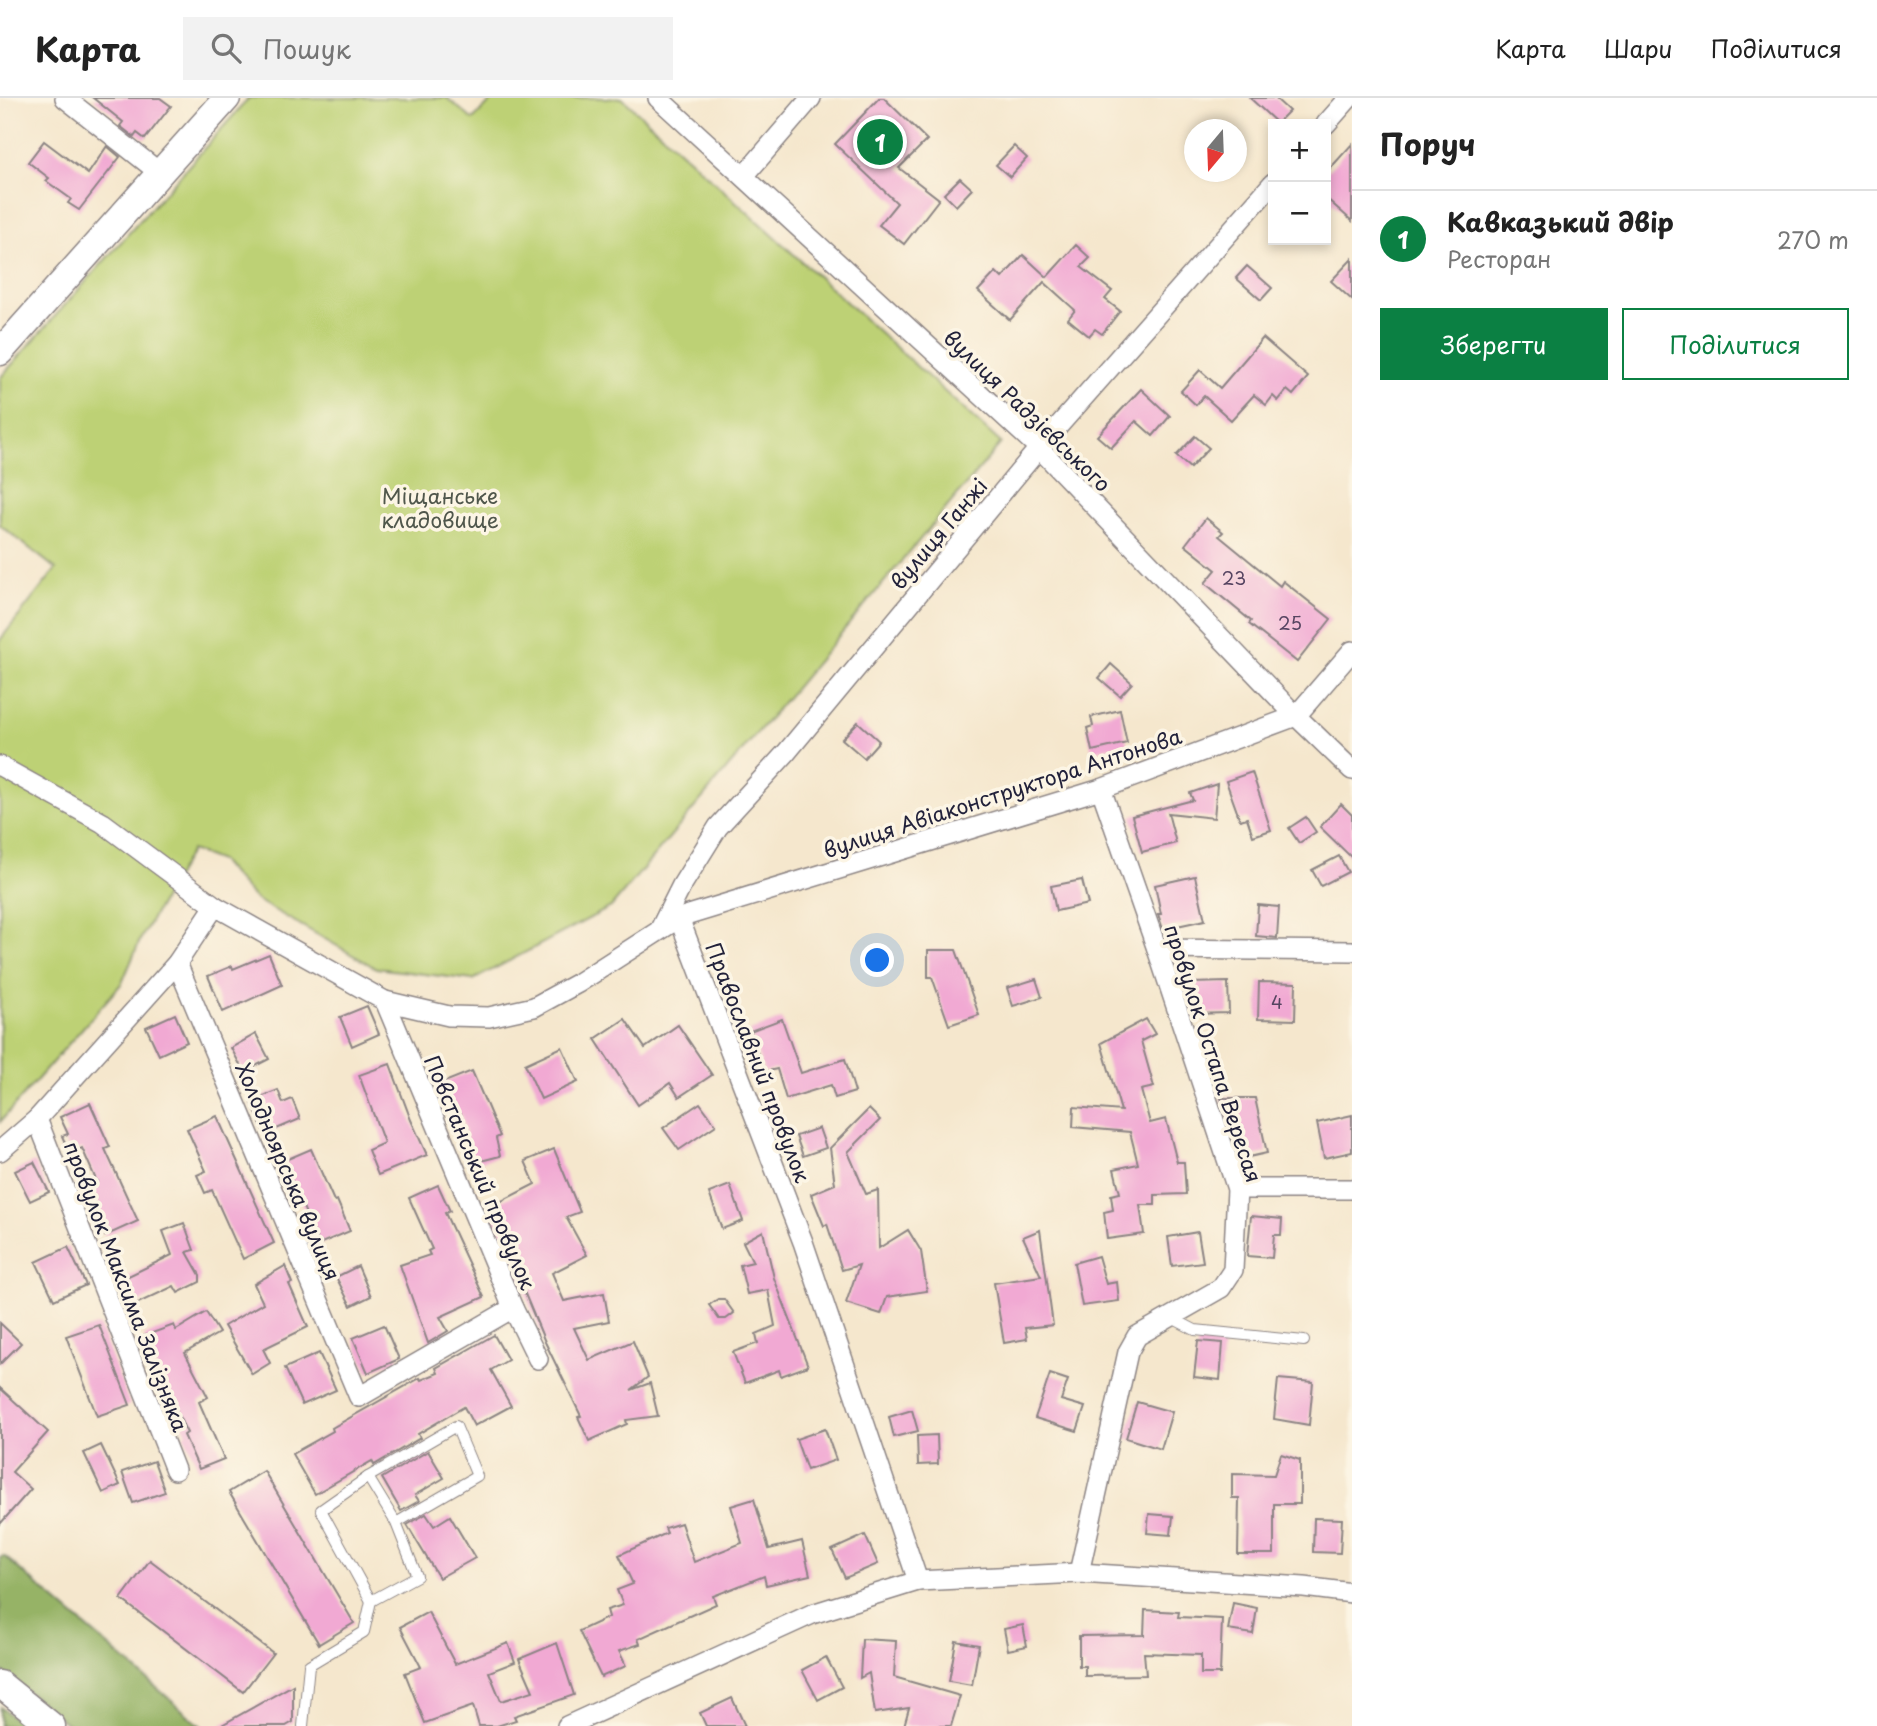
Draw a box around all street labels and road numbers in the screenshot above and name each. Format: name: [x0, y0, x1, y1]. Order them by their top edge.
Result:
street label: вулиця Радзієвського: [937, 321, 1119, 499]
street label: вулиця Ганжі: [882, 470, 994, 596]
street label: вулиця Авіаконструктора Антонова: [819, 719, 1185, 865]
street label: провулок Остапа Вересая: [1157, 920, 1271, 1186]
street label: Православний провулок: [698, 937, 820, 1187]
street label: Повстанський провулок: [417, 1050, 545, 1295]
street label: Холодноярська вулиця: [229, 1057, 349, 1285]
street label: провулок Максима Залізняка: [57, 1136, 197, 1436]

